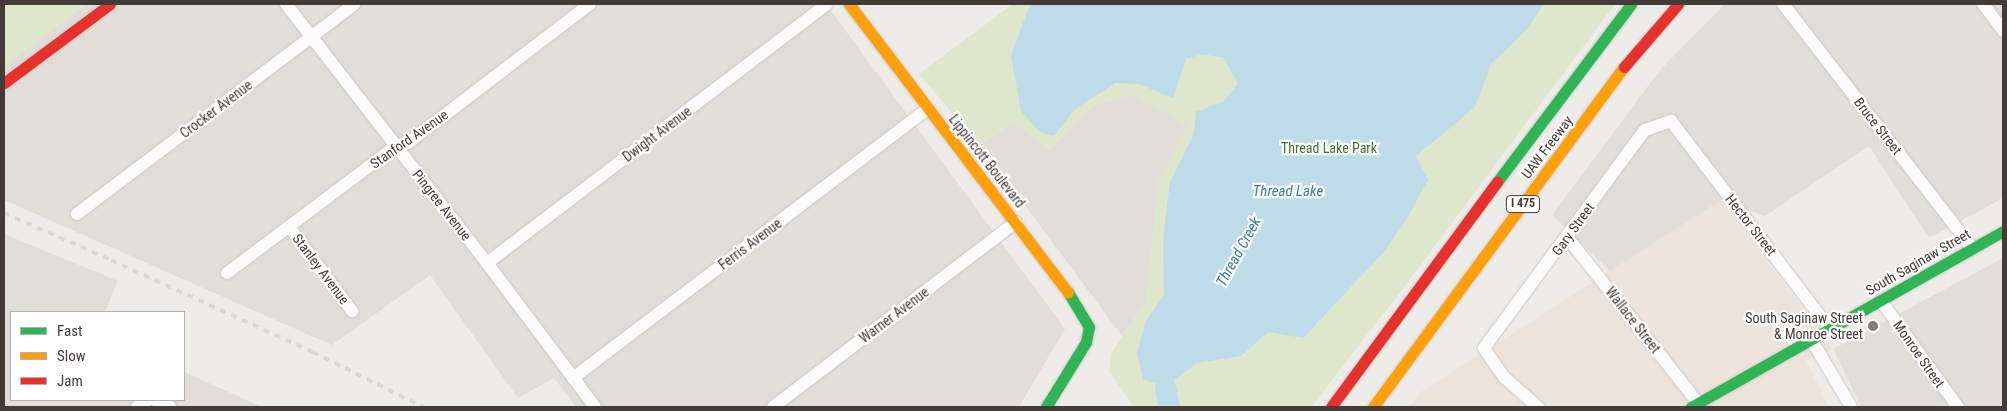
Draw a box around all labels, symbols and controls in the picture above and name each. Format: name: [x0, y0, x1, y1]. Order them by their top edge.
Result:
street label: Crocker Avenue: [177, 76, 255, 142]
street label: Bruce Street: [1851, 94, 1905, 158]
street label: Dwight Avenue: [619, 103, 695, 165]
street label: Stanford Avenue: [367, 106, 451, 172]
street label: Lippincott Boulevard: [945, 111, 1029, 211]
street label: UAW Freeway: [1518, 112, 1576, 182]
park label: Thread Lake Park: [1281, 140, 1377, 156]
street label: Pingree Avenue: [409, 166, 475, 244]
water label: Thread Lake: [1253, 183, 1323, 201]
street label: Hector Street: [1722, 191, 1780, 259]
road number: I 475: [1506, 194, 1540, 213]
street label: Gary Street: [1548, 199, 1598, 259]
water label: Thread Creek: [1213, 214, 1265, 290]
street label: Ferris Avenue: [715, 215, 785, 273]
street label: South Saginaw Street: [1863, 225, 1973, 299]
street label: Stanley Avenue: [289, 230, 353, 308]
street label: Warner Avenue: [856, 283, 932, 347]
street label: Wallace Street: [1602, 284, 1664, 356]
place label: South Saginaw Street & Monroe Street: [1745, 310, 1863, 342]
legend: [10, 311, 185, 401]
street label: Monroe Street: [1890, 317, 1948, 391]
marker: South Saginaw Street & Monroe Street: [1867, 320, 1879, 332]
text: Fast: [57, 322, 82, 340]
text: Slow: [57, 347, 86, 365]
text: Jam: [57, 372, 83, 390]

